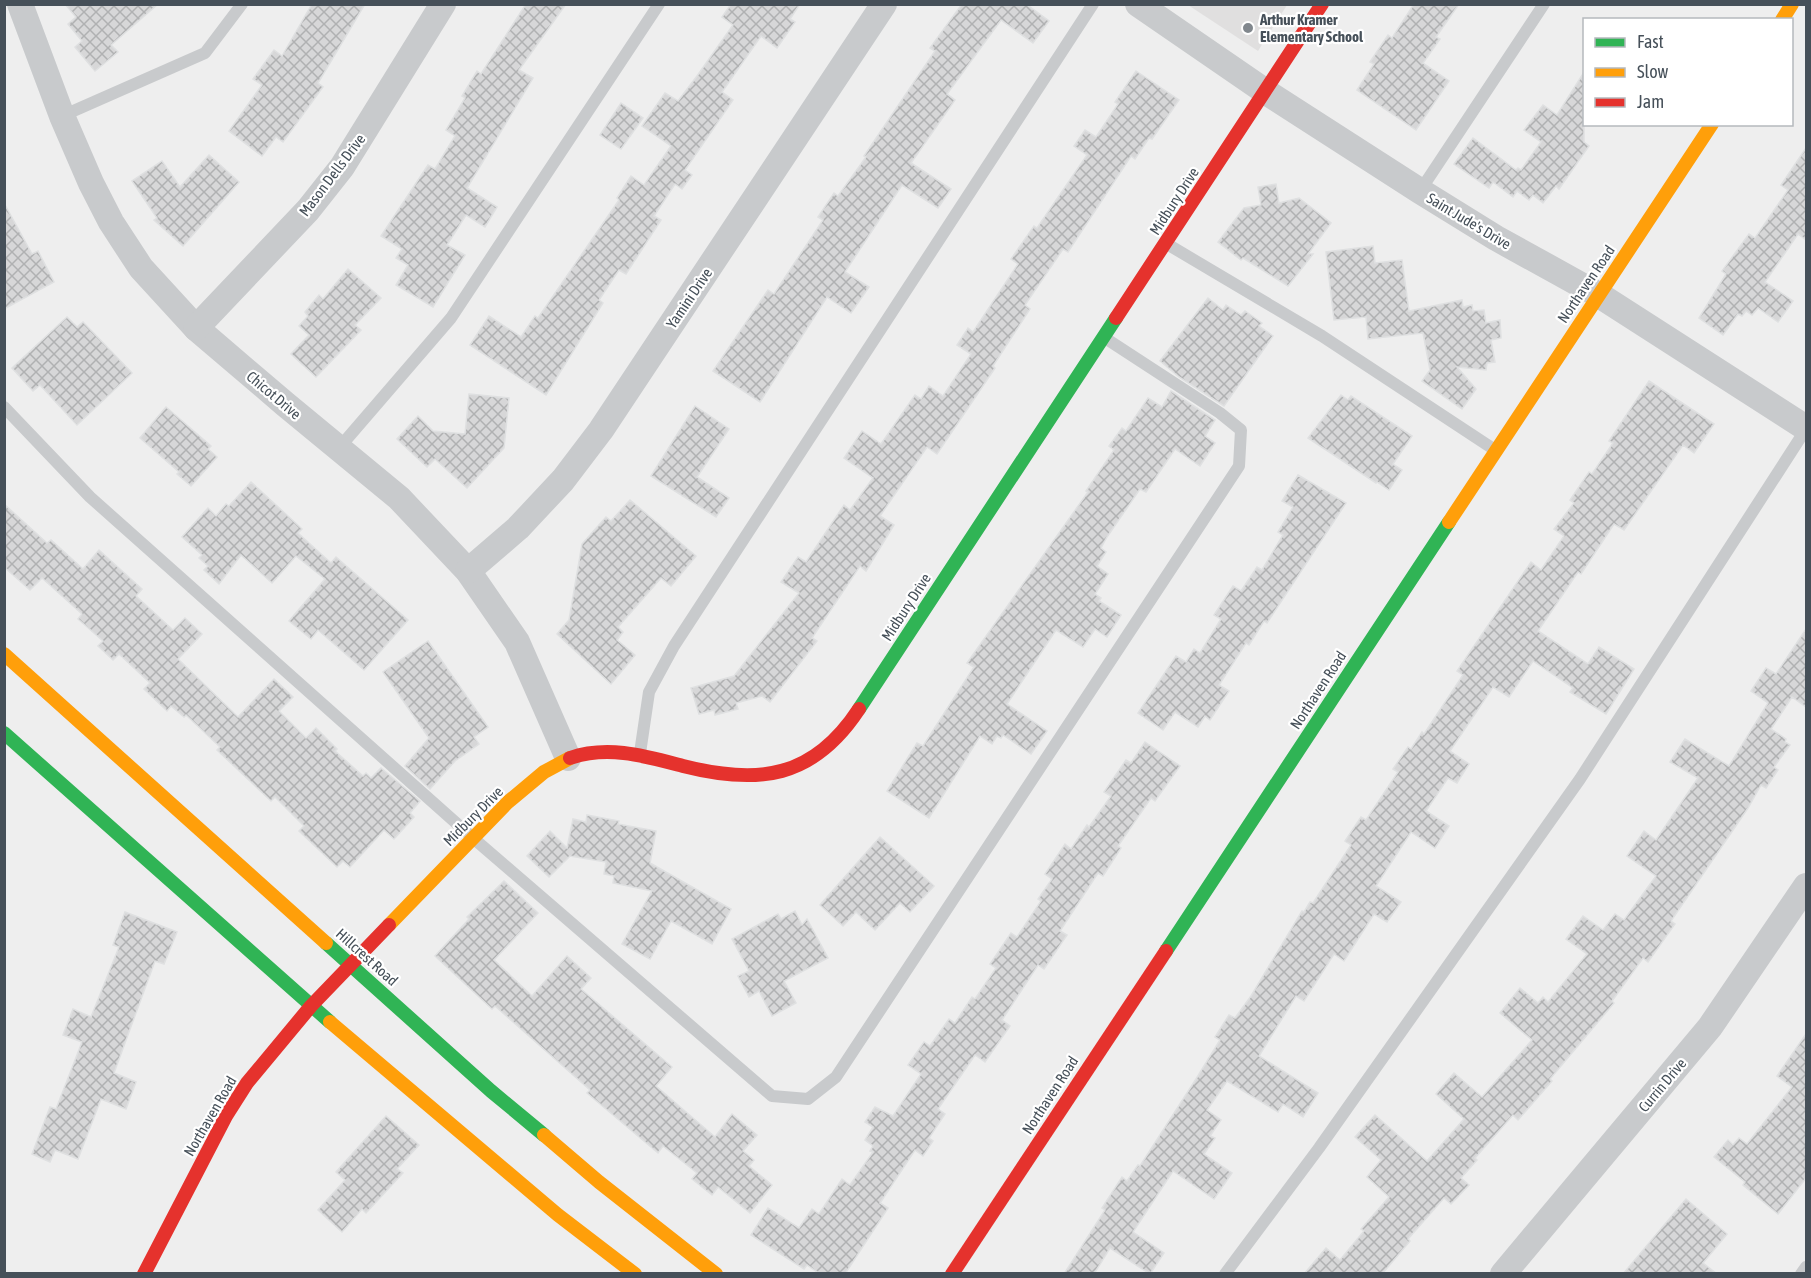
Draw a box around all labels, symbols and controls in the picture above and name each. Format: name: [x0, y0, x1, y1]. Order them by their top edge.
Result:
place label: Arthur Kramer Elementary School: [1259, 11, 1364, 45]
legend: [1583, 18, 1793, 126]
marker: Arthur Kramer Elementary School: [1241, 21, 1255, 35]
text: Fast: [1637, 31, 1664, 52]
text: Slow: [1637, 61, 1668, 82]
text: Jam: [1637, 91, 1664, 112]
street label: Mason Dells Drive: [296, 130, 368, 219]
street label: Midbury Drive: [1146, 164, 1202, 238]
street label: Saint Jude's Drive: [1424, 189, 1514, 253]
street label: Northaven Road: [1554, 242, 1618, 326]
street label: Yamini Drive: [663, 265, 715, 331]
street label: Chicot Drive: [243, 367, 305, 423]
street label: Midbury Drive: [878, 570, 934, 644]
street label: Northaven Road: [1286, 648, 1350, 732]
street label: Midbury Drive: [440, 783, 506, 849]
street label: Hillcrest Road: [333, 925, 401, 989]
street label: Northaven Road: [1018, 1053, 1082, 1137]
street label: Currin Drive: [1635, 1055, 1689, 1115]
street label: Northaven Road: [180, 1073, 240, 1159]

